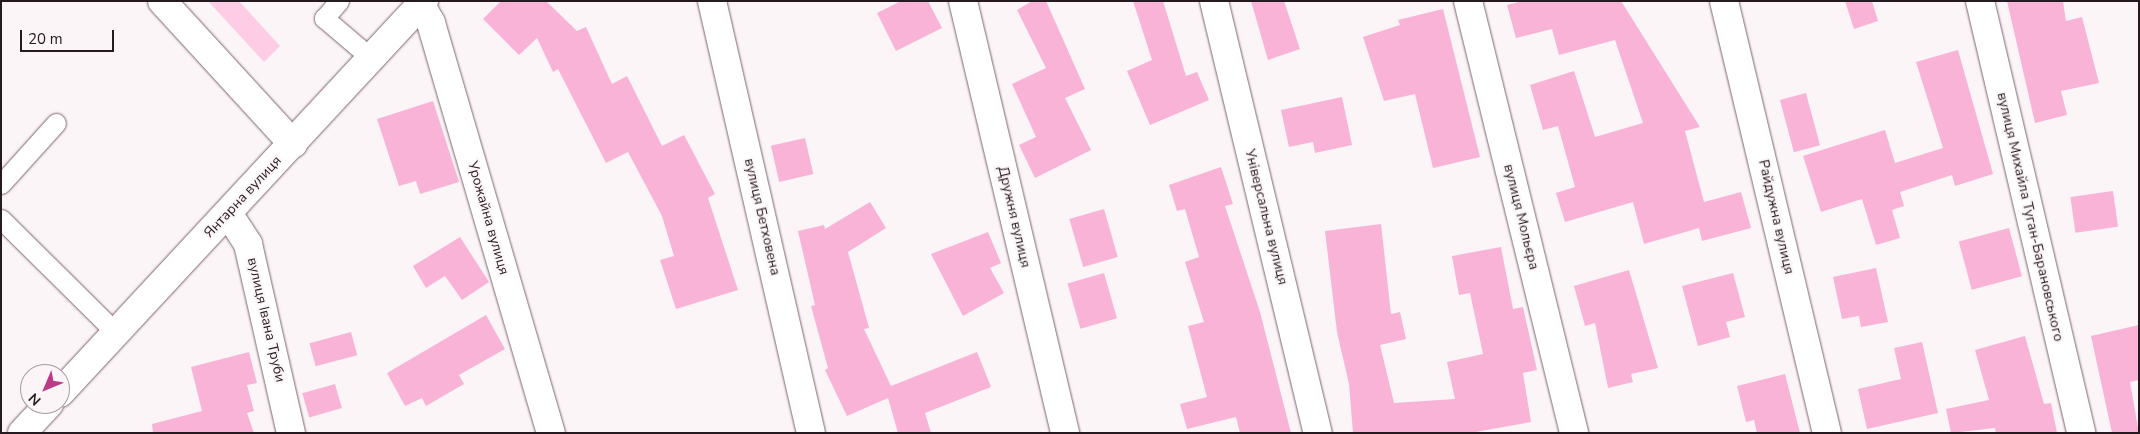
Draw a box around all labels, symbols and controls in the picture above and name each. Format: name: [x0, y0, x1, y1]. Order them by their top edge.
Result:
scale bar: [22, 20, 116, 52]
text: 20 m: [28, 29, 63, 49]
street label: вулиця Михайла Туган-Барановського: [1993, 91, 2067, 343]
street label: Універсальна вулиця: [1241, 147, 1291, 287]
street label: Янтарна вулиця: [201, 153, 285, 241]
street label: вулиця Бетховена: [740, 157, 784, 277]
street label: Райдужна вулиця: [1755, 158, 1797, 276]
street label: Урожайна вулиця: [464, 159, 512, 277]
street label: вулиця Мольєра: [1500, 162, 1542, 272]
street label: Дружня вулиця: [994, 165, 1034, 269]
street label: вулиця Івана Труби: [243, 256, 289, 384]
north arrow: [20, 364, 70, 414]
text: N: [24, 389, 45, 410]

